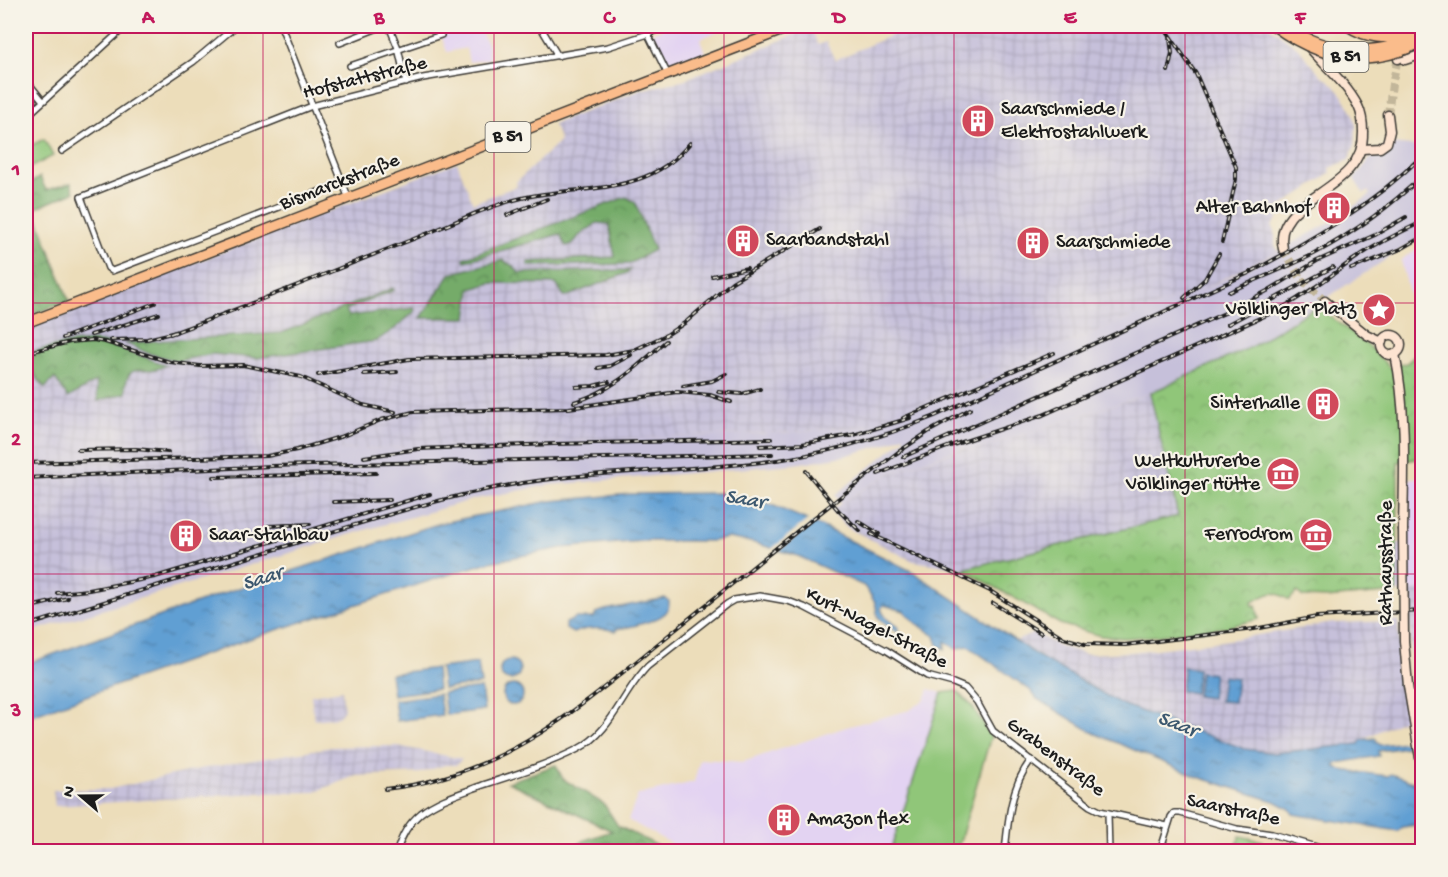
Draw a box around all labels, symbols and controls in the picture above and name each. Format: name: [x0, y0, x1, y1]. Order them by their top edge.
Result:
text: A: [141, 8, 156, 31]
text: B: [373, 8, 385, 31]
text: C: [603, 8, 617, 31]
text: D: [830, 8, 846, 31]
text: E: [1064, 8, 1078, 31]
text: F: [1294, 8, 1307, 31]
road number: B 51: [1324, 42, 1368, 72]
street label: Hofstattstraße: [301, 52, 430, 106]
place label: Saarschmiede / Elektrostahlwerk: [1001, 99, 1148, 145]
building icon: Saarschmiede / Elektrostahlwerk: [960, 103, 996, 139]
road number: B 51: [486, 122, 530, 152]
street label: Bismarckstraße: [276, 149, 404, 217]
text: 1: [11, 160, 20, 183]
building icon: Alter Bahnhof: [1316, 190, 1352, 226]
place label: Alter Bahnhof: [1196, 197, 1313, 220]
building icon: Saarbandstahl: [725, 223, 761, 259]
building icon: Saarschmiede: [1015, 225, 1051, 261]
place label: Saarbandstahl: [766, 230, 889, 253]
place label: Saarschmiede: [1056, 232, 1171, 255]
place icon: Völklinger Platz: [1361, 292, 1397, 328]
place label: Völklinger Platz: [1225, 299, 1357, 322]
building icon: Sinterhalle: [1305, 386, 1341, 422]
place label: Sinterhalle: [1210, 393, 1301, 416]
text: 2: [11, 430, 21, 453]
place label: Weltkulturerbe Völklinger Hütte: [1125, 451, 1261, 497]
museum icon: Weltkulturerbe Völklinger Hütte: [1265, 456, 1301, 492]
water label: Saar: [723, 485, 771, 517]
street label: Rathausstraße: [1376, 500, 1399, 625]
museum icon: Ferrodrom: [1298, 517, 1334, 553]
building icon: Saar-Stahlbau: [168, 518, 204, 554]
place label: Ferrodrom: [1204, 524, 1293, 547]
place label: Saar-Stahlbau: [209, 525, 329, 548]
water label: Saar: [240, 560, 290, 598]
street label: Kurt-Nagel-Straße: [801, 583, 952, 675]
text: 3: [10, 701, 21, 724]
water label: Saar: [1154, 707, 1205, 747]
street label: Grabenstraße: [1001, 713, 1109, 803]
north arrow: [51, 766, 111, 826]
text: N: [59, 783, 81, 800]
street label: Saarstraße: [1184, 790, 1282, 832]
building icon: Amazon flex: [766, 802, 802, 838]
place label: Amazon flex: [807, 809, 909, 832]

